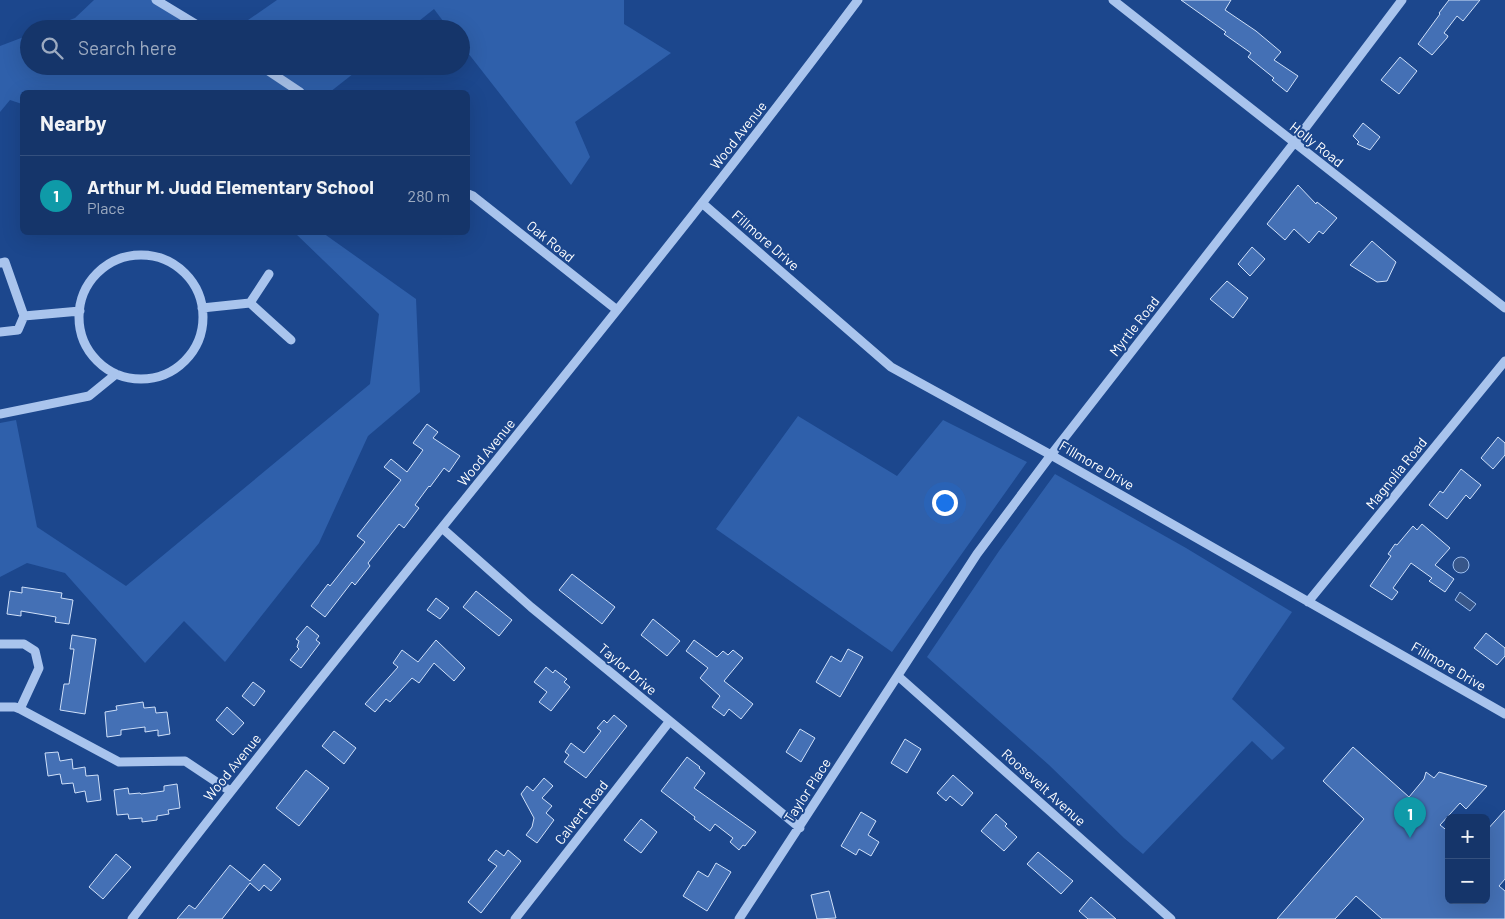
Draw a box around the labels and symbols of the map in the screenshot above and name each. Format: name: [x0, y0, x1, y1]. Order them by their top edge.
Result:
street label: Wood Avenue: [706, 98, 770, 172]
street label: Holly Road: [1287, 118, 1347, 170]
street label: Fillmore Drive: [729, 206, 803, 274]
street label: Oak Road: [524, 217, 578, 265]
street label: Myrtle Road: [1105, 293, 1163, 359]
street label: Wood Avenue: [454, 415, 518, 489]
street label: Magnolia Road: [1362, 434, 1430, 512]
street label: Fillmore Drive: [1057, 437, 1137, 493]
your location: [932, 490, 958, 516]
street label: Fillmore Drive: [1409, 638, 1489, 694]
street label: Taylor Drive: [595, 640, 661, 698]
street label: Wood Avenue: [200, 730, 264, 804]
street label: Roosevelt Avenue: [998, 745, 1090, 829]
street label: Taylor Place: [780, 755, 834, 825]
street label: Calvert Road: [551, 777, 611, 847]
pin: 1: [1394, 797, 1426, 838]

